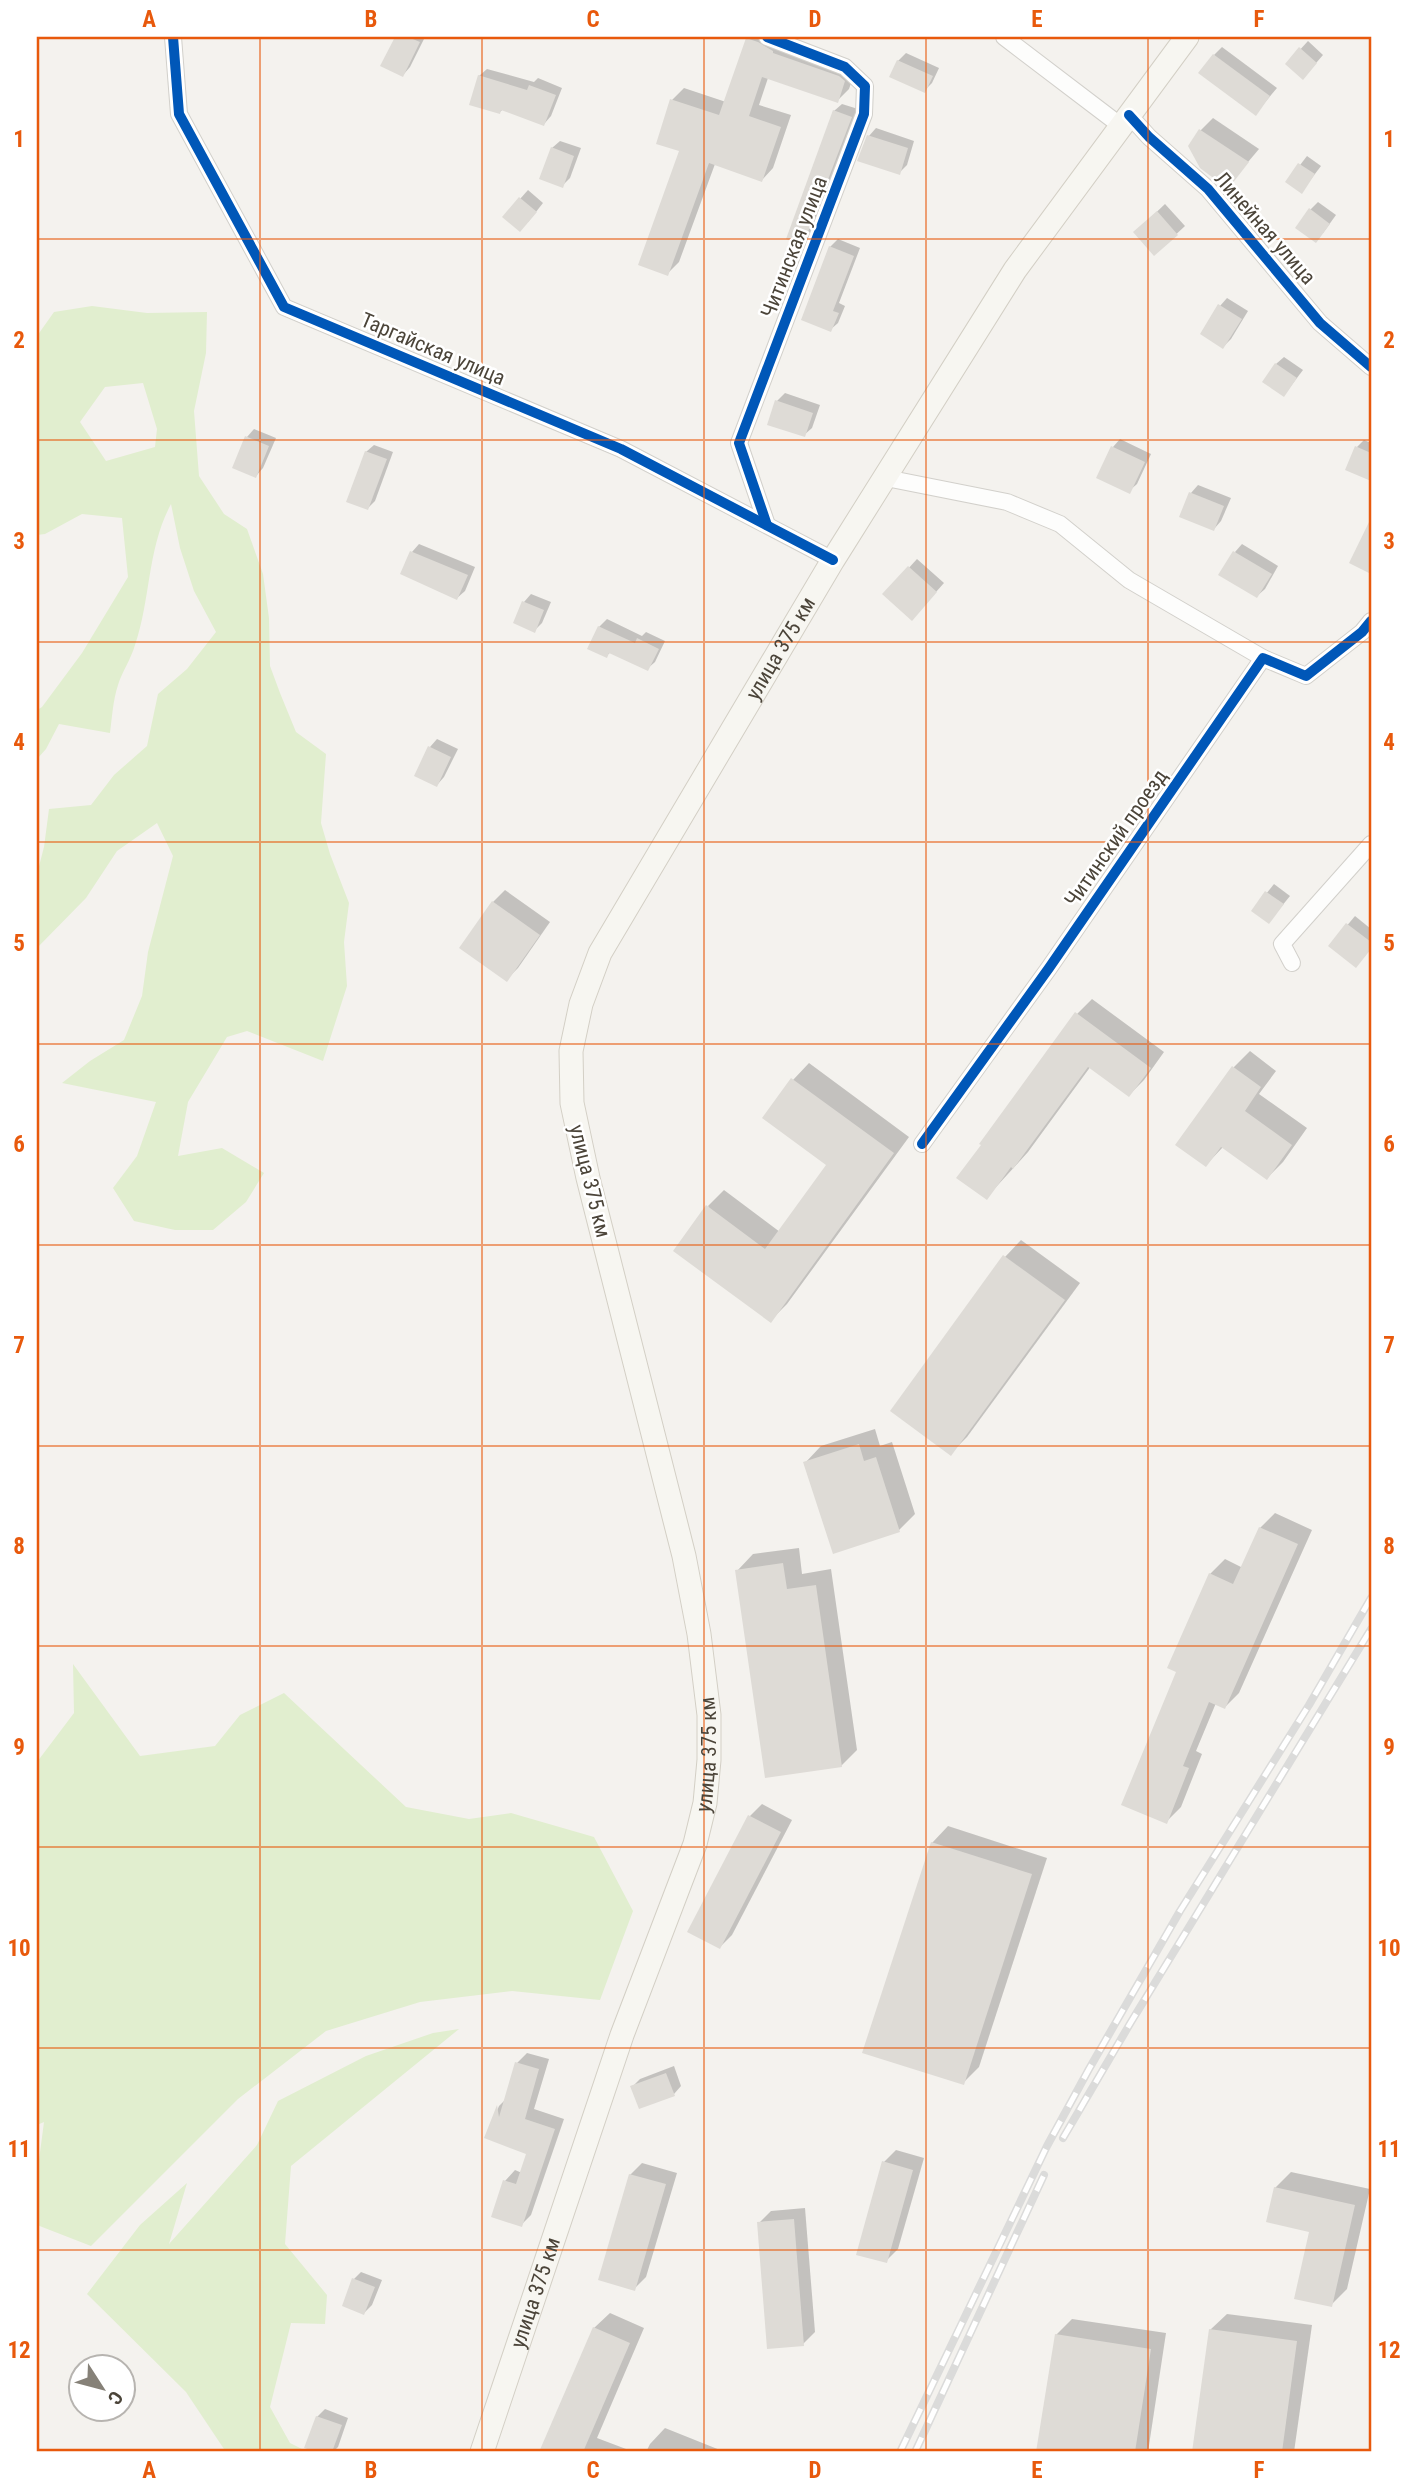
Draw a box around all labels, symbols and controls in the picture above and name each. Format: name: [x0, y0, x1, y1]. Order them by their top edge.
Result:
text: A: [142, 6, 156, 33]
text: B: [365, 6, 377, 33]
text: C: [586, 6, 600, 33]
text: D: [809, 6, 822, 33]
text: E: [1031, 6, 1043, 33]
text: F: [1254, 6, 1265, 33]
text: 1: [13, 126, 25, 153]
text: 1: [1383, 126, 1395, 153]
street label: Линейная улица: [1210, 167, 1320, 289]
street label: Читинская улица: [756, 173, 832, 321]
street label: Таргайская улица: [357, 308, 509, 390]
text: 2: [13, 327, 25, 354]
text: 2: [1383, 327, 1395, 354]
text: 3: [13, 528, 25, 555]
text: 3: [1383, 528, 1395, 555]
street label: улица 375 км: [741, 593, 820, 704]
text: 4: [13, 729, 25, 756]
text: 4: [1383, 729, 1395, 756]
street label: Читинский проезд: [1060, 765, 1172, 911]
text: 5: [13, 930, 25, 957]
text: 5: [1383, 930, 1395, 957]
street label: улица 375 км: [564, 1122, 616, 1240]
text: 6: [13, 1131, 25, 1158]
text: 6: [1383, 1131, 1395, 1158]
text: 7: [13, 1332, 25, 1359]
text: 7: [1383, 1332, 1395, 1359]
text: 8: [13, 1533, 25, 1560]
text: 8: [1383, 1533, 1395, 1560]
street label: улица 375 км: [691, 1696, 721, 1815]
text: 9: [13, 1734, 25, 1761]
text: 9: [1383, 1734, 1395, 1761]
text: 10: [7, 1935, 31, 1962]
text: 10: [1377, 1935, 1401, 1962]
text: 11: [7, 2136, 31, 2163]
text: 11: [1377, 2136, 1401, 2163]
street label: улица 375 км: [506, 2234, 565, 2351]
text: 12: [7, 2337, 31, 2364]
text: 12: [1377, 2337, 1401, 2364]
north arrow: [66, 2352, 136, 2422]
text: С: [103, 2387, 128, 2409]
text: A: [142, 2457, 156, 2484]
text: B: [365, 2457, 377, 2484]
text: C: [586, 2457, 600, 2484]
text: D: [809, 2457, 822, 2484]
text: E: [1031, 2457, 1043, 2484]
text: F: [1254, 2457, 1265, 2484]

